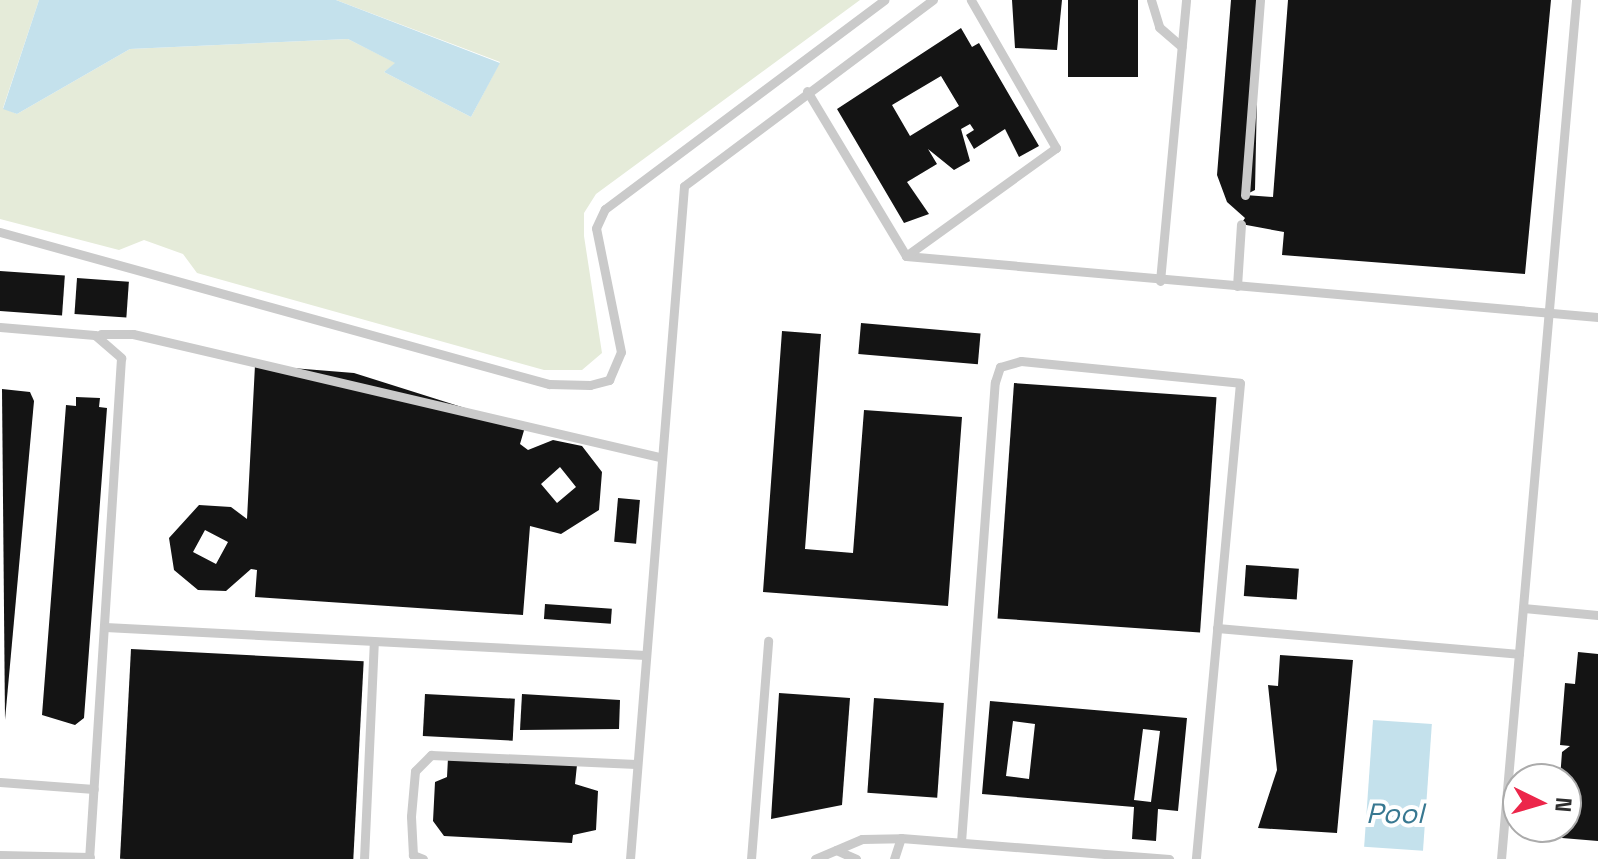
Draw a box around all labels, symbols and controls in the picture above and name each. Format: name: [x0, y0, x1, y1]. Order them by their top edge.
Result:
north arrow: [1502, 763, 1582, 843]
water label: Pool: [1366, 796, 1424, 830]
text: N: [1549, 796, 1579, 813]

